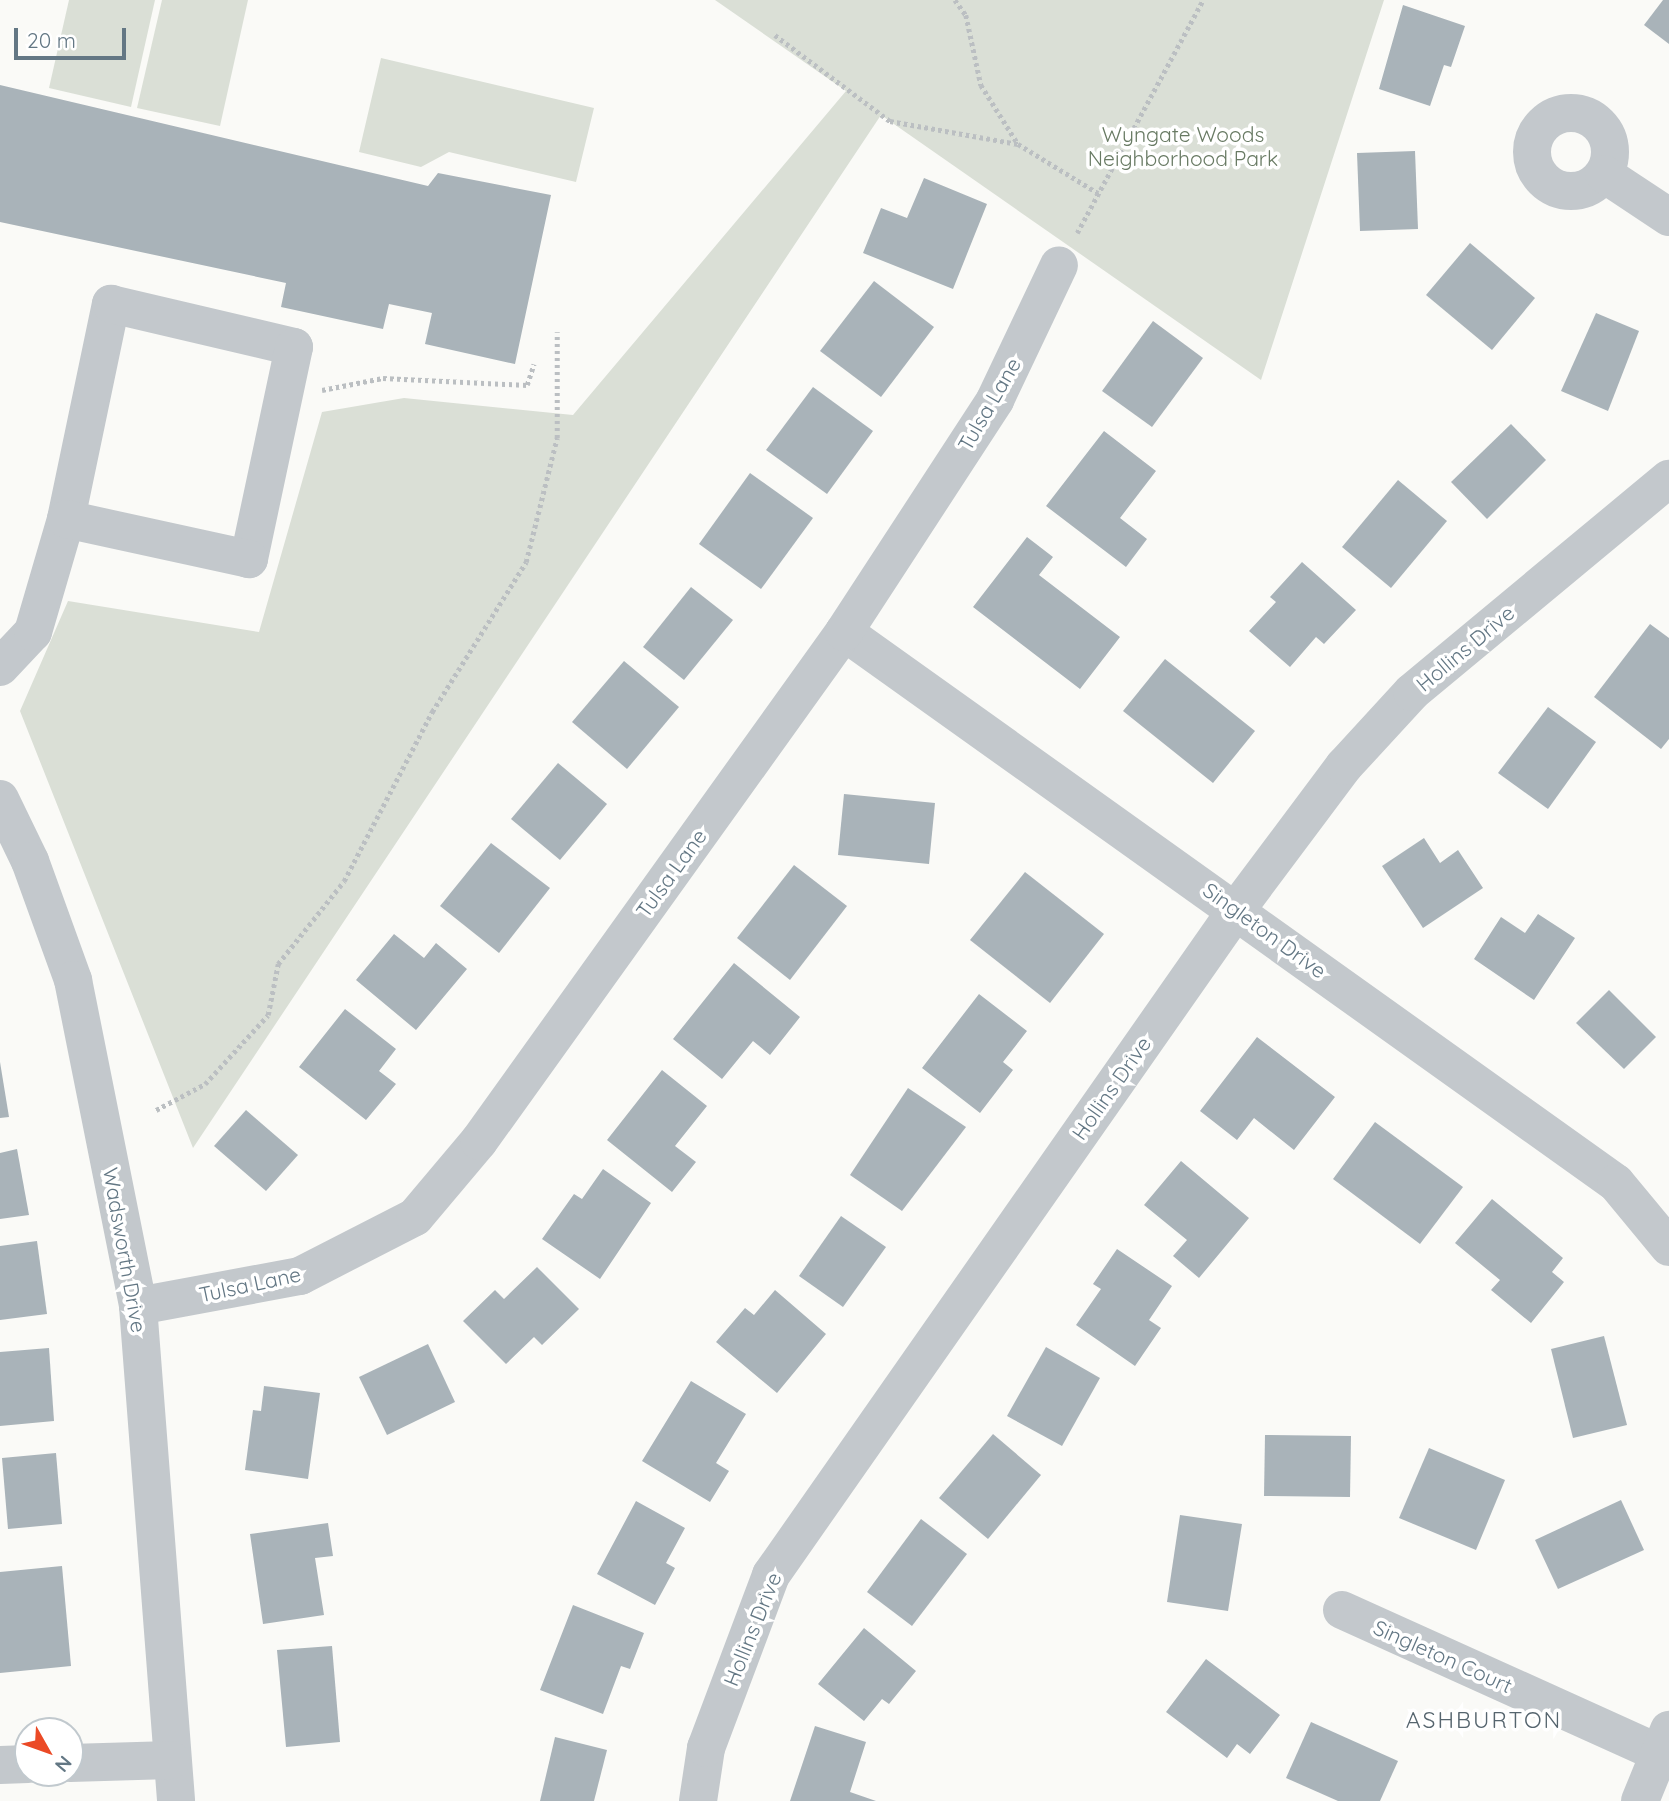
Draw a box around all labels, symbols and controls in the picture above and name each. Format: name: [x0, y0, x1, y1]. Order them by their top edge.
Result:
scale bar: [18, 14, 130, 58]
text: 20 m: [27, 27, 76, 53]
park label: Wyngate Woods Neighborhood Park: [1088, 121, 1278, 171]
street label: Tulsa Lane: [952, 353, 1026, 455]
street label: Hollins Drive: [1411, 600, 1519, 696]
street label: Tulsa Lane: [630, 824, 712, 922]
street label: Singleton Drive: [1198, 877, 1332, 983]
street label: Hollins Drive: [1066, 1032, 1156, 1144]
street label: Wadsworth Drive: [98, 1165, 152, 1335]
street label: Tulsa Lane: [197, 1261, 303, 1307]
street label: Hollins Drive: [718, 1569, 786, 1689]
street label: Singleton Court: [1370, 1614, 1516, 1698]
district label: ASHBURTON: [1407, 1706, 1561, 1734]
north arrow: [14, 1717, 84, 1787]
text: N: [50, 1751, 77, 1777]

